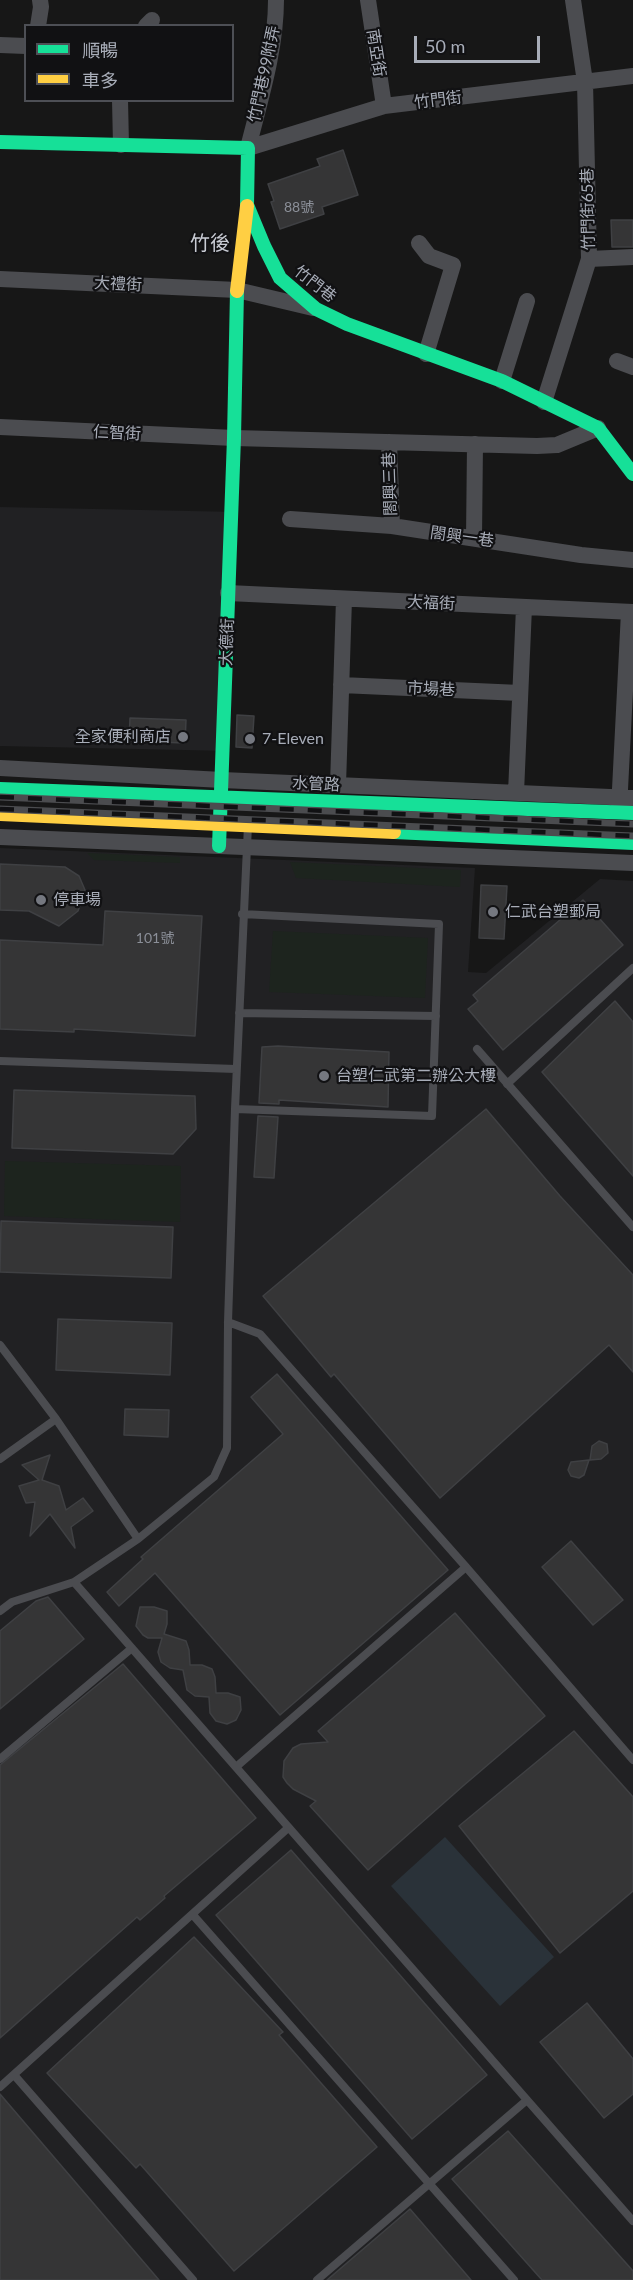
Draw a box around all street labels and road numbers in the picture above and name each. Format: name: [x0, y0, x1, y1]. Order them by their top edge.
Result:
street label: 竹門巷99附弄: [244, 24, 284, 124]
street label: 南亞街: [363, 28, 389, 78]
street label: 竹門街: [413, 88, 463, 112]
street label: 竹門街65巷: [578, 168, 598, 250]
street label: 竹門巷: [290, 262, 340, 306]
street label: 大禮街: [94, 273, 142, 295]
street label: 仁智街: [93, 422, 141, 444]
street label: 閤興三巷: [379, 452, 401, 516]
street label: 閤興一巷: [429, 523, 495, 551]
street label: 大福街: [407, 592, 455, 614]
street label: 大德街: [217, 618, 237, 666]
street label: 市場巷: [407, 678, 455, 700]
street label: 水管路: [292, 773, 340, 795]

